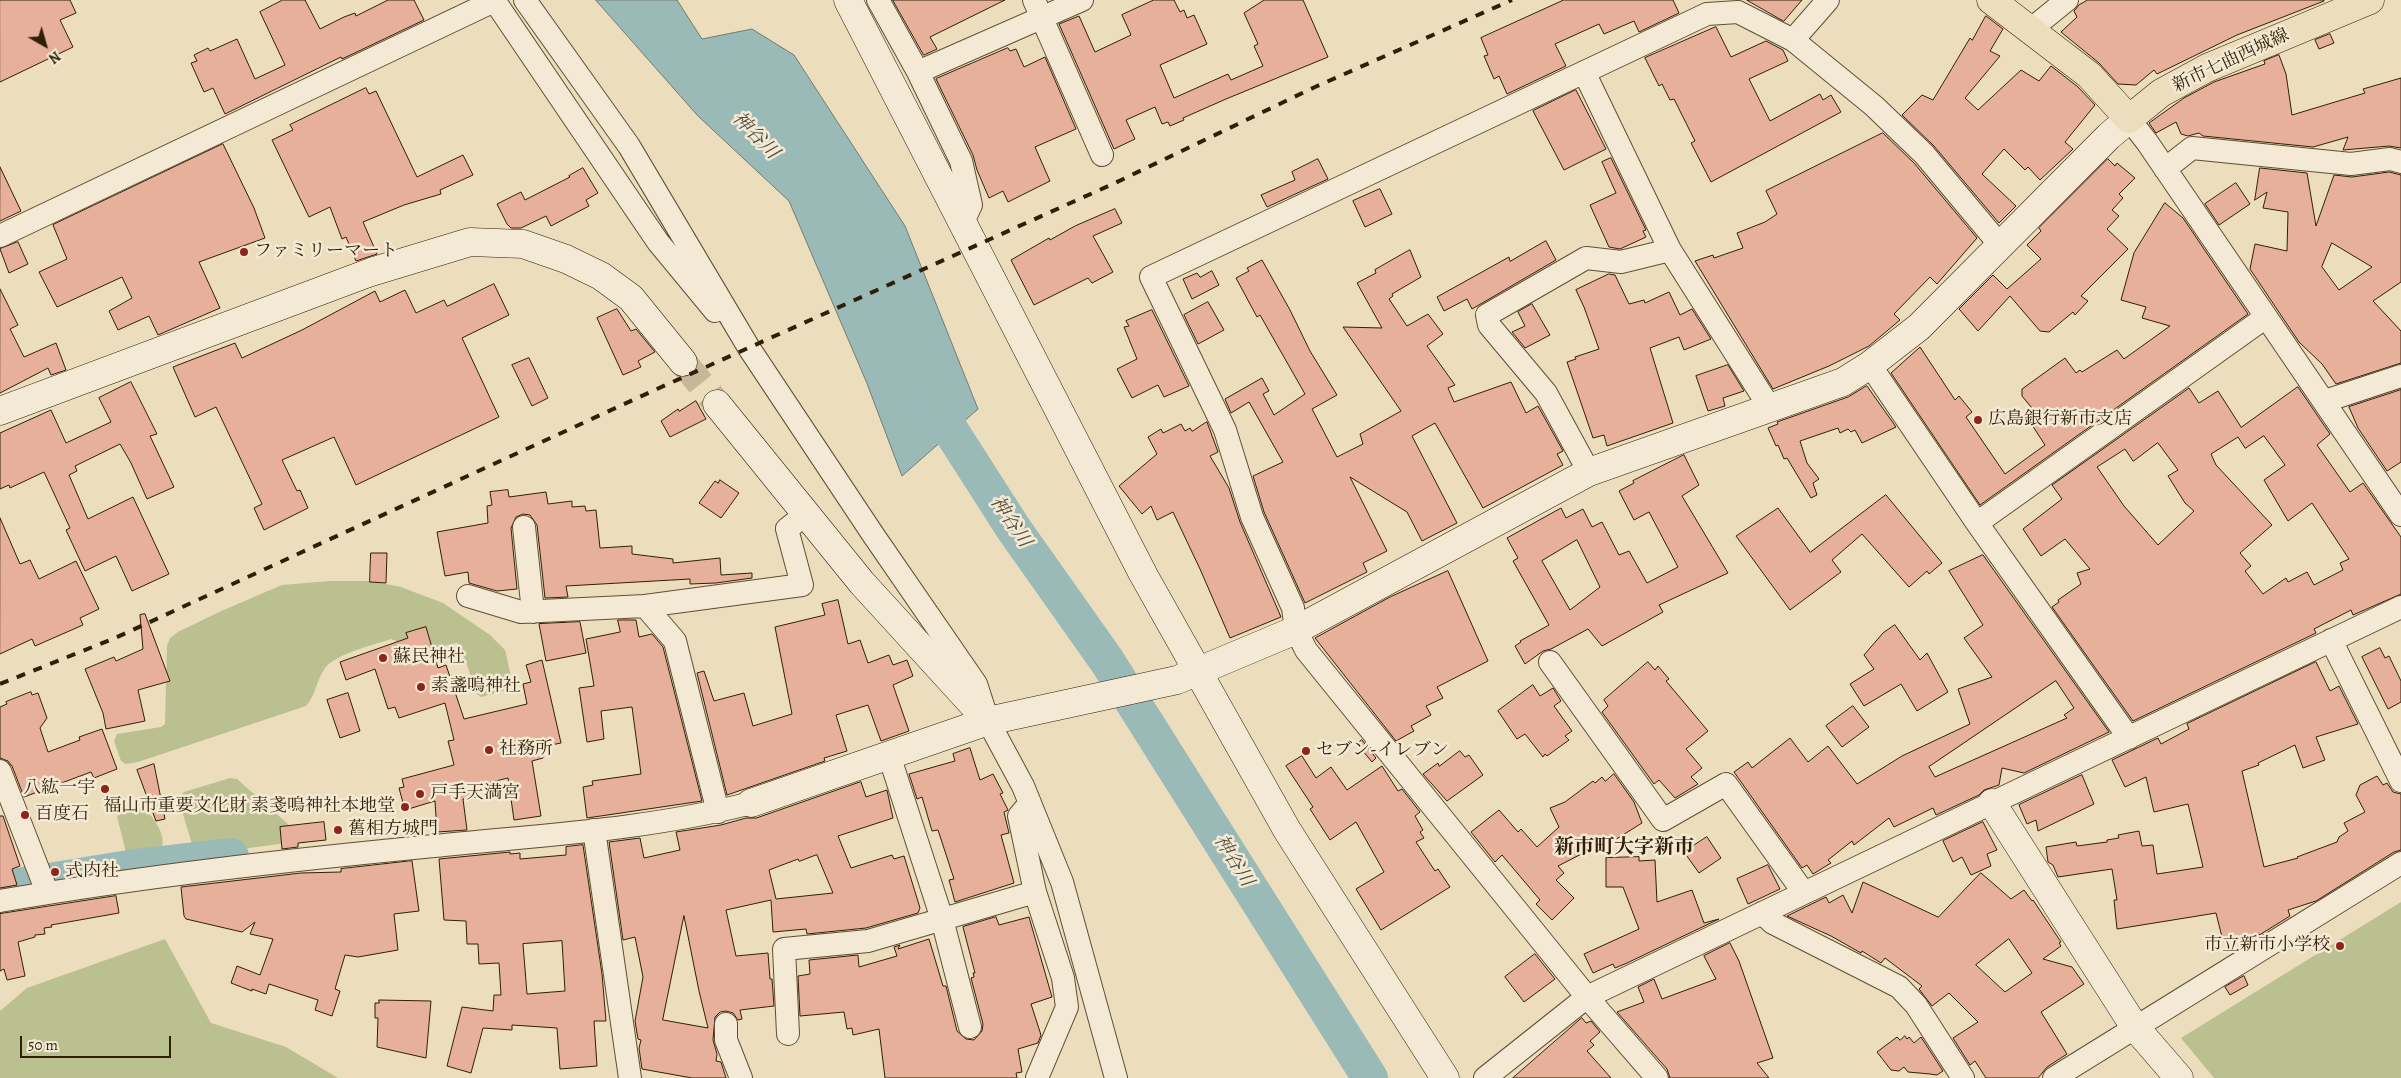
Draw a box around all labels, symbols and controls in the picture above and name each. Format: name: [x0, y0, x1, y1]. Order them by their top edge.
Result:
north arrow: [20, 20, 70, 70]
street label: 新市七曲西城線: [2169, 25, 2293, 97]
text: N: [45, 47, 64, 68]
water label: 神谷川: [727, 108, 783, 164]
place label: ファミリーマート: [254, 241, 398, 263]
marker: ファミリーマート: [238, 246, 250, 258]
place label: 広島銀行新市支店: [1988, 409, 2132, 431]
marker: 広島銀行新市支店: [1972, 414, 1984, 426]
water label: 神谷川: [985, 492, 1035, 552]
place label: 蘇民神社: [393, 647, 465, 669]
marker: 蘇民神社: [377, 652, 389, 664]
place label: 素盞嗚神社: [431, 676, 521, 698]
marker: 素盞嗚神社: [415, 681, 427, 693]
place label: 社務所: [499, 739, 553, 761]
place label: セブン-イレブン: [1316, 740, 1449, 762]
marker: 社務所: [483, 744, 495, 756]
marker: セブン-イレブン: [1300, 745, 1312, 757]
place label: 八紘一宇: [23, 778, 95, 800]
marker: 八紘一宇: [99, 783, 111, 795]
place label: 戸手天満宮: [430, 783, 520, 805]
marker: 戸手天満宮: [414, 788, 426, 800]
place label: 福山市重要文化財 素戔嗚神社本地堂: [103, 796, 395, 818]
marker: 福山市重要文化財 素戔嗚神社本地堂: [399, 801, 411, 813]
place label: 百度石: [35, 804, 89, 826]
marker: 百度石: [19, 809, 31, 821]
place label: 舊相方城門: [348, 819, 438, 841]
marker: 舊相方城門: [332, 824, 344, 836]
water label: 神谷川: [1208, 831, 1258, 891]
district label: 新市町大字新市: [1554, 836, 1694, 860]
place label: 式内社: [65, 861, 119, 883]
marker: 式内社: [49, 866, 61, 878]
place label: 市立新市小学校: [2204, 935, 2330, 957]
marker: 市立新市小学校: [2334, 940, 2346, 952]
scale bar: [22, 1026, 174, 1058]
text: 50 m: [28, 1035, 58, 1055]

